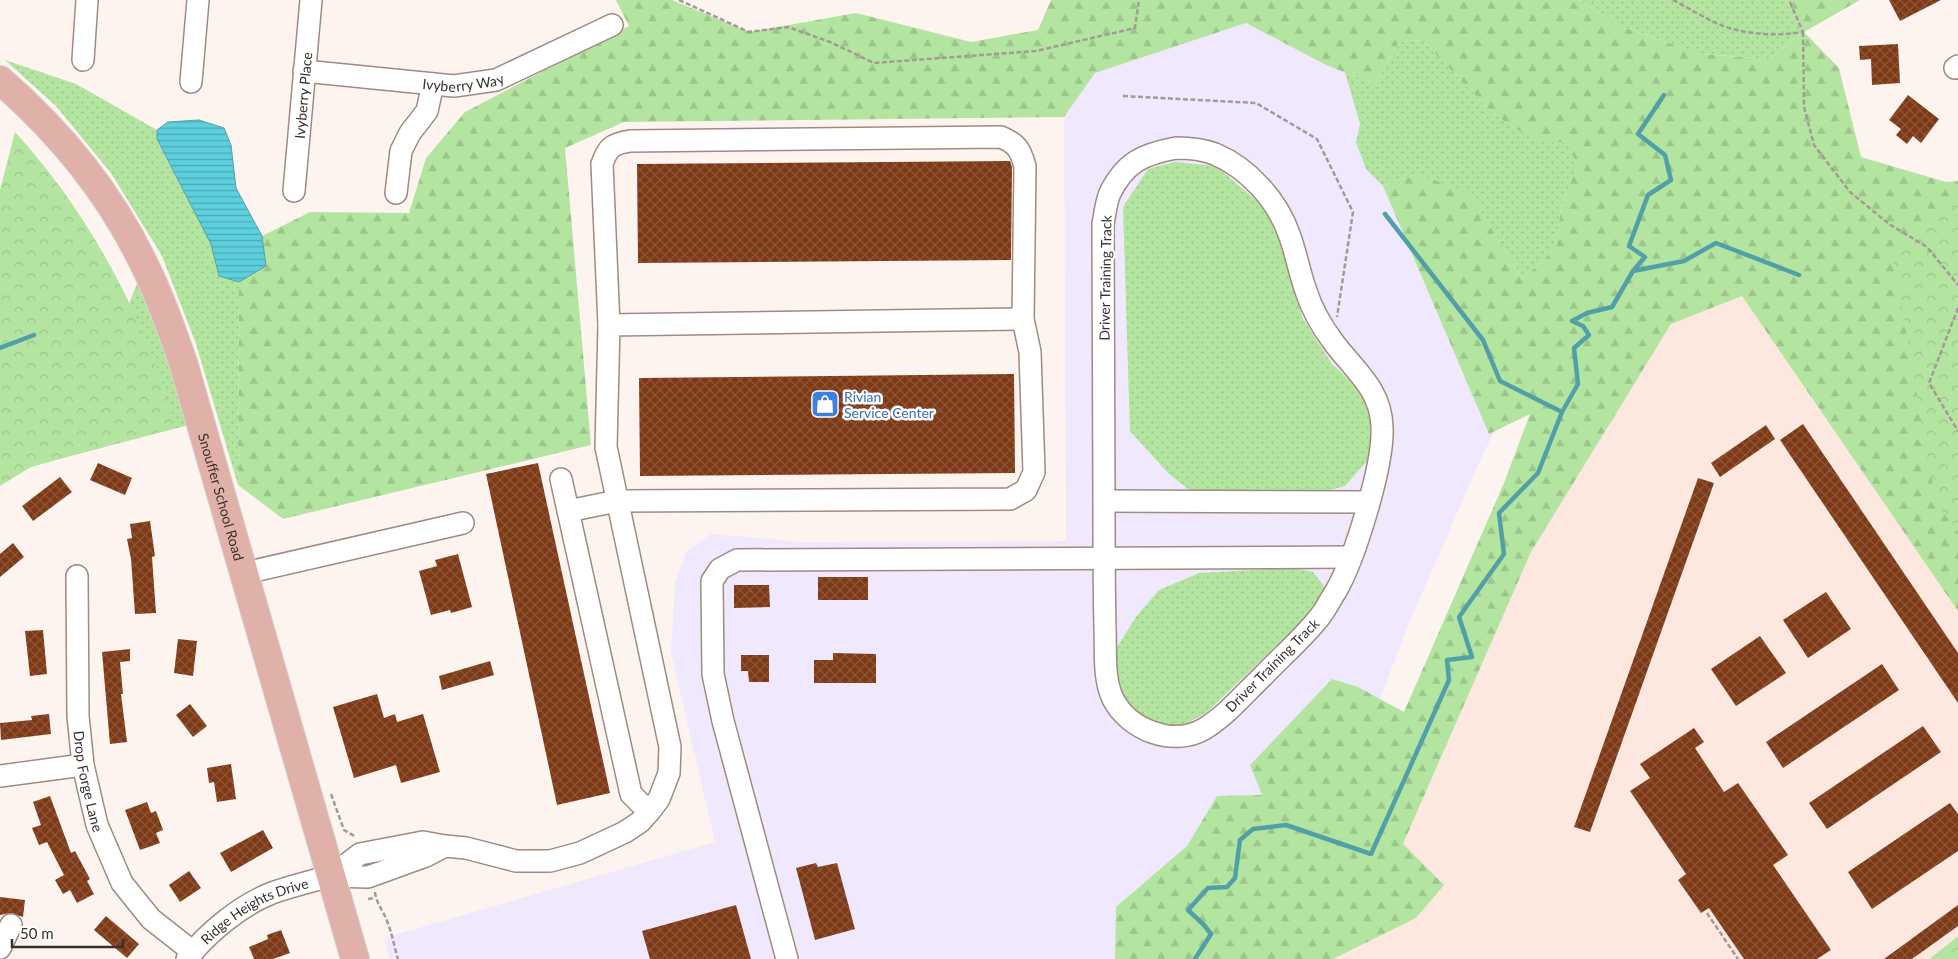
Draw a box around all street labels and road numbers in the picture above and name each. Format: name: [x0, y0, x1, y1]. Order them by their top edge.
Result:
street label: Ivyberry Place: [290, 51, 315, 139]
street label: Ivyberry Way: [422, 69, 507, 95]
street label: Driver Training Track: [1095, 214, 1115, 341]
street label: Snouffer School Road: [195, 431, 248, 562]
street label: Driver Training Track: [1222, 614, 1323, 715]
street label: Drop Forge Lane: [71, 730, 107, 834]
street label: Ridge Heights Drive: [197, 874, 310, 947]

